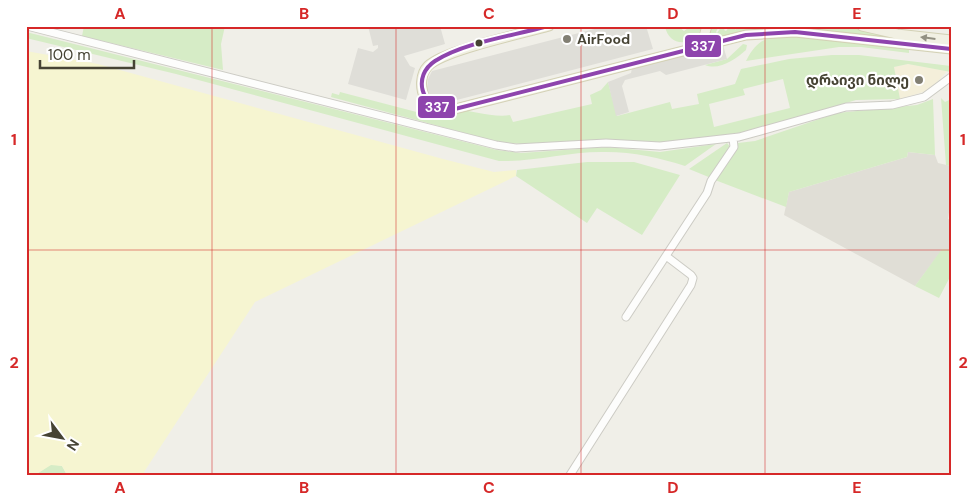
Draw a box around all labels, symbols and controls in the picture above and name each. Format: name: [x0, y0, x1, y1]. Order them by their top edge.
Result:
text: A: [114, 3, 126, 24]
text: B: [299, 3, 309, 24]
text: C: [483, 3, 495, 24]
text: D: [667, 3, 679, 24]
text: E: [852, 3, 862, 24]
place label: AirFood: [577, 30, 630, 48]
marker: AirFood: [561, 33, 573, 45]
one-way arrow: [920, 33, 936, 41]
line badge: 337: [684, 34, 722, 58]
text: 337: [691, 37, 716, 55]
scale bar: [40, 38, 134, 70]
unlabelled marker: [474, 38, 484, 48]
text: 100 m: [48, 45, 91, 65]
place label: დრაივი ნილე: [806, 71, 909, 89]
marker: დრაივი ნილე: [913, 74, 925, 86]
line badge: 337: [417, 95, 456, 119]
text: 337: [425, 98, 450, 116]
text: 1: [11, 129, 17, 150]
text: 1: [960, 129, 966, 150]
text: 2: [9, 352, 19, 373]
text: 2: [958, 352, 968, 373]
north arrow: [38, 414, 88, 464]
text: N: [63, 436, 83, 454]
text: A: [114, 477, 126, 498]
text: B: [299, 477, 309, 498]
text: C: [483, 477, 495, 498]
text: D: [667, 477, 679, 498]
text: E: [852, 477, 862, 498]

